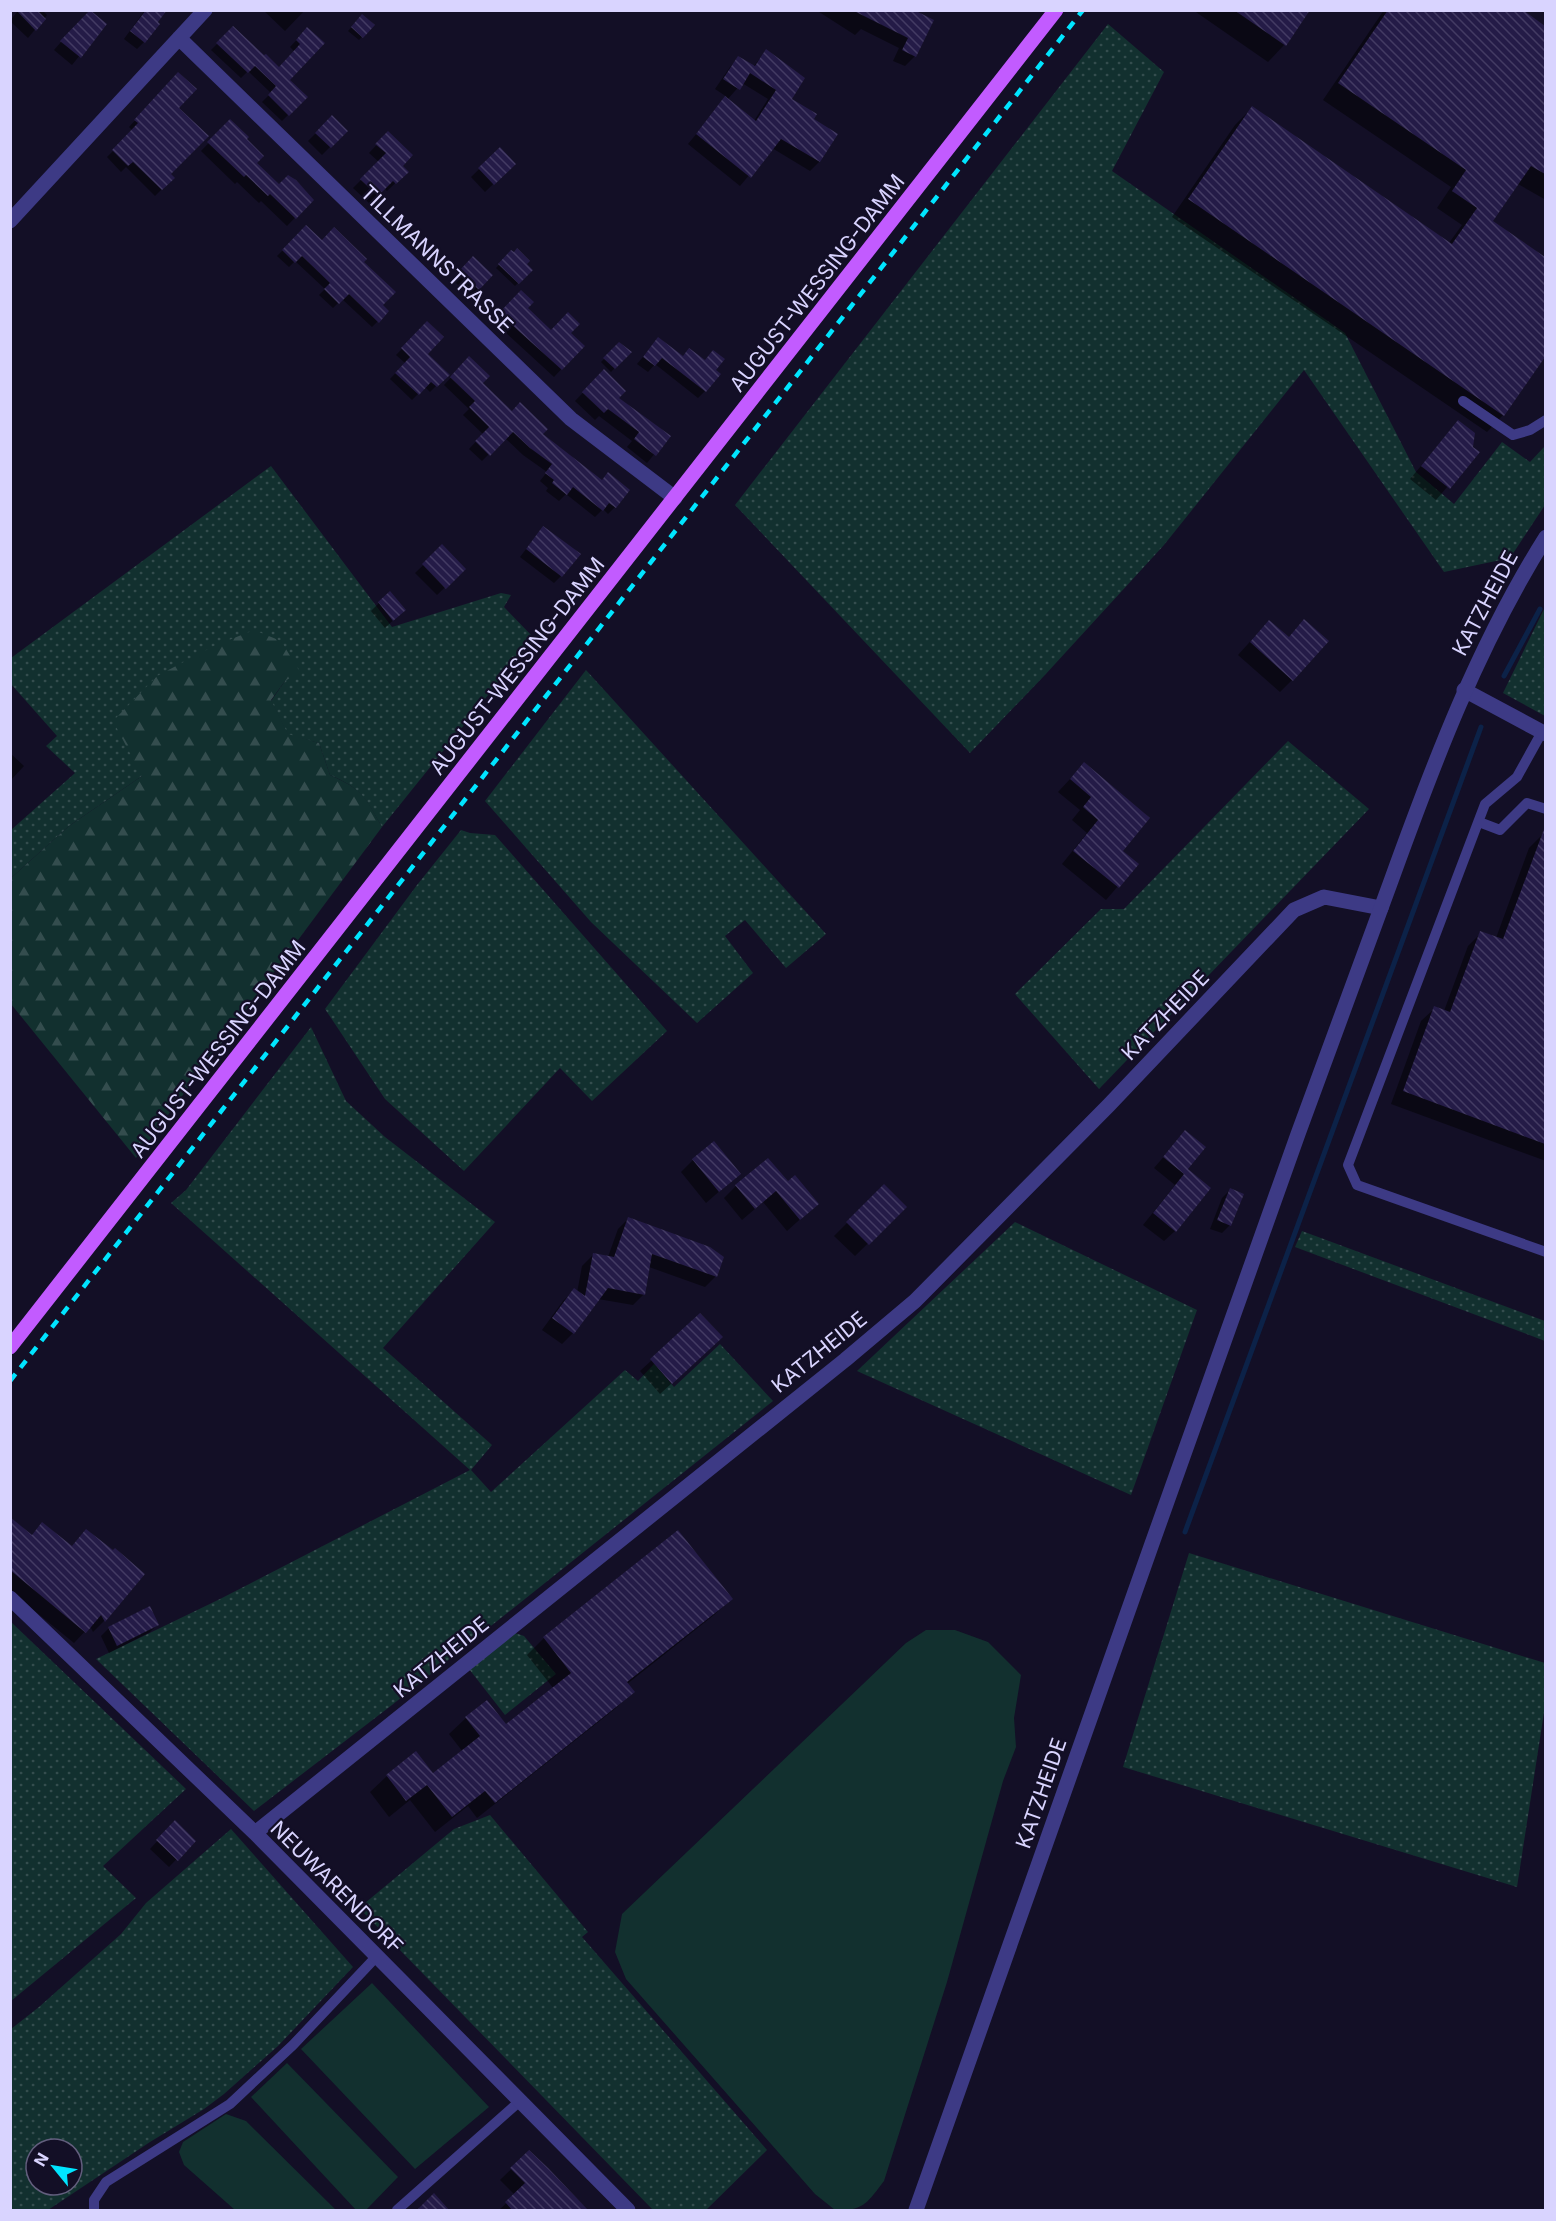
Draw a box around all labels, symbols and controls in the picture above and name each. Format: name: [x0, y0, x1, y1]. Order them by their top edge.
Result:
street label: AUGUST-WESSING-DAMM: [724, 169, 910, 397]
street label: TILLMANNSTRASSE: [355, 180, 519, 338]
street label: KATZHEIDE: [1447, 546, 1523, 660]
street label: AUGUST-WESSING-DAMM: [424, 552, 610, 780]
street label: AUGUST-WESSING-DAMM: [125, 935, 311, 1163]
street label: KATZHEIDE: [1116, 965, 1214, 1065]
street label: KATZHEIDE: [766, 1306, 872, 1398]
street label: KATZHEIDE: [388, 1611, 494, 1703]
street label: KATZHEIDE: [1010, 1734, 1072, 1852]
street label: NEUWARENDORF: [266, 1816, 408, 1958]
north arrow: [24, 2137, 84, 2197]
text: N: [29, 2149, 53, 2170]

